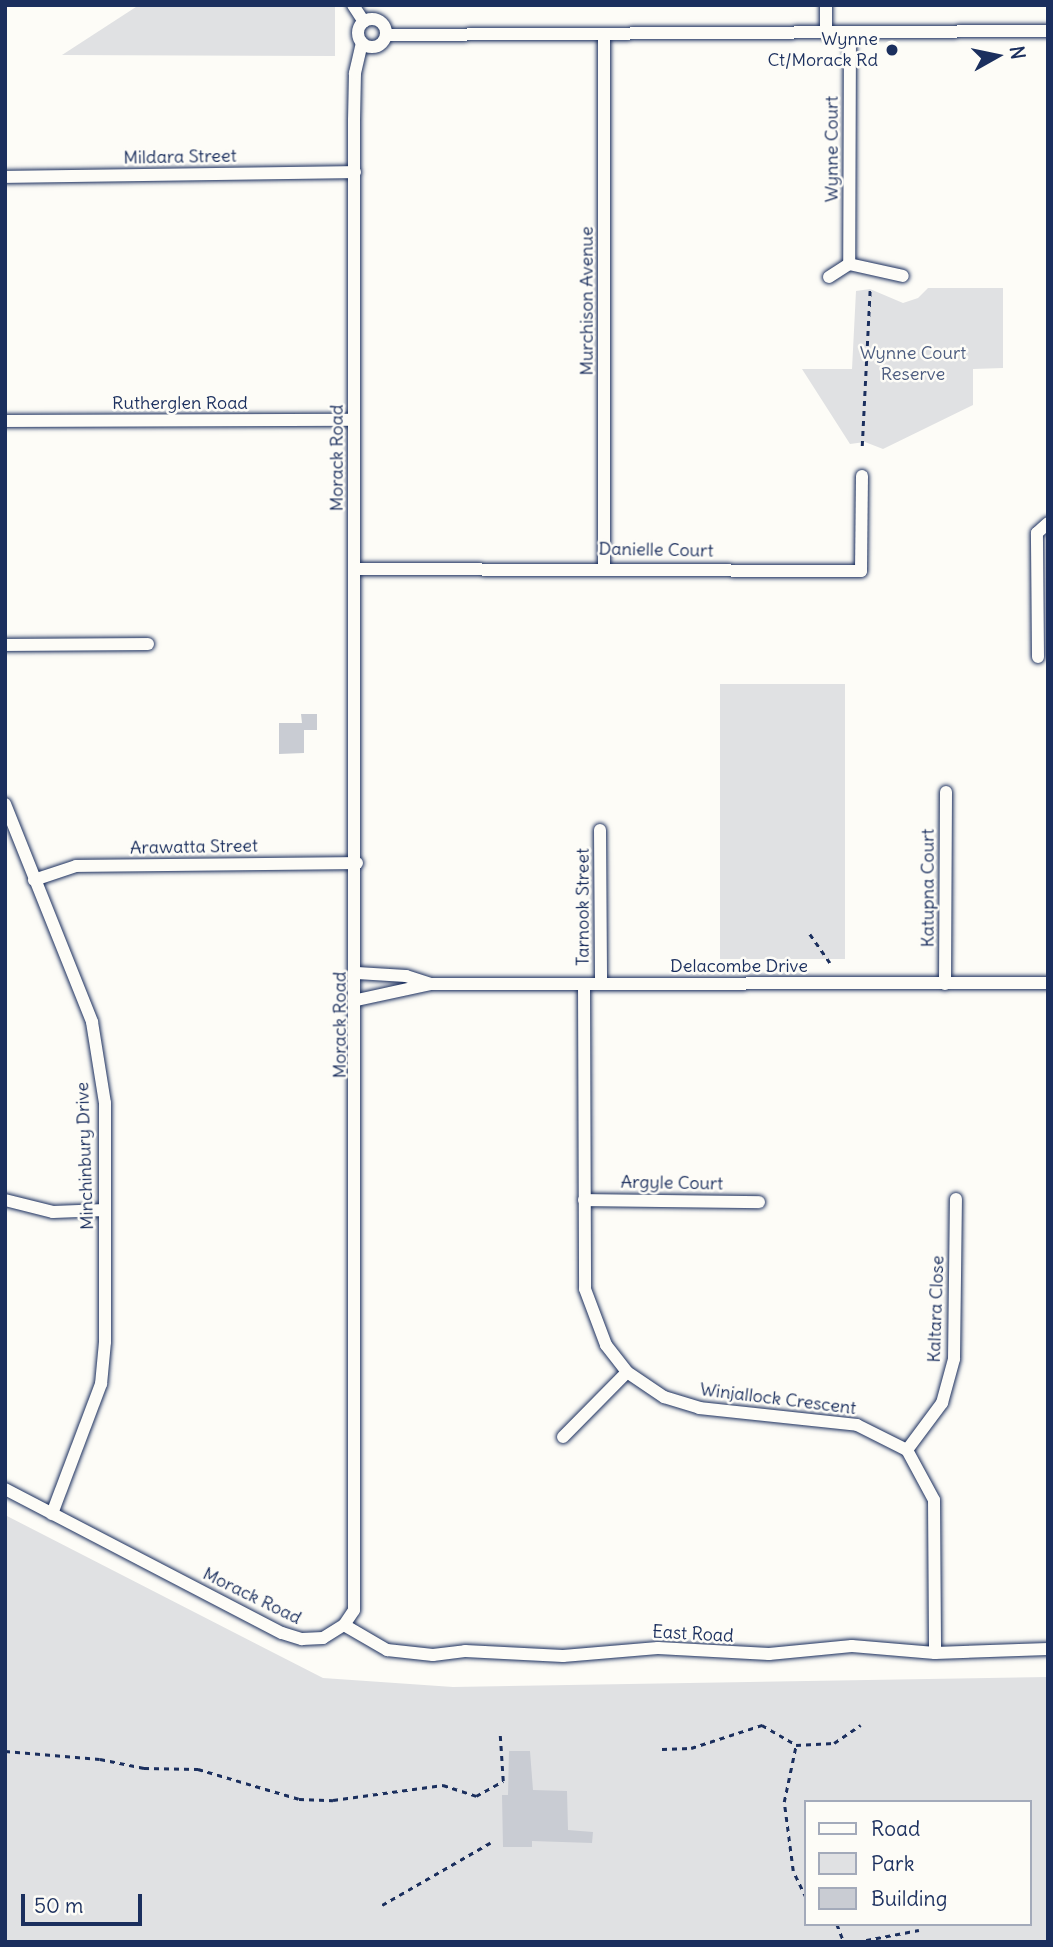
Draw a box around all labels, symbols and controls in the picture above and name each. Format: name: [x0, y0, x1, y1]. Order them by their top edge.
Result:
north arrow: [962, 21, 1032, 91]
place label: Wynne Ct/Morack Rd: [767, 29, 878, 72]
marker: Wynne Ct/Morack Rd: [884, 42, 900, 58]
text: N: [1005, 44, 1031, 61]
street label: Wynne Court: [821, 96, 843, 202]
street label: Mildara Street: [123, 145, 237, 169]
street label: Murchison Avenue: [576, 226, 598, 376]
park label: Wynne Court Reserve: [860, 343, 966, 386]
street label: Rutherglen Road: [112, 392, 248, 414]
street label: Morack Road: [326, 405, 348, 511]
street label: Danielle Court: [598, 538, 714, 562]
street label: Katupna Court: [917, 829, 939, 947]
street label: Arawatta Street: [130, 835, 258, 859]
street label: Tarnook Street: [572, 848, 594, 966]
street label: Delacombe Drive: [670, 955, 808, 977]
street label: Morack Road: [329, 972, 351, 1078]
street label: Minchinbury Drive: [72, 1082, 98, 1230]
street label: Argyle Court: [620, 1171, 724, 1195]
street label: Kaltara Close: [923, 1255, 949, 1363]
street label: Winjallock Crescent: [699, 1379, 857, 1419]
street label: Morack Road: [199, 1563, 305, 1629]
street label: East Road: [652, 1621, 734, 1647]
legend: [804, 1800, 1032, 1926]
text: Road: [871, 1815, 920, 1842]
text: Park: [871, 1850, 914, 1877]
scale bar: [24, 1881, 145, 1925]
text: Building: [871, 1885, 947, 1912]
text: 50 m: [34, 1892, 83, 1919]

